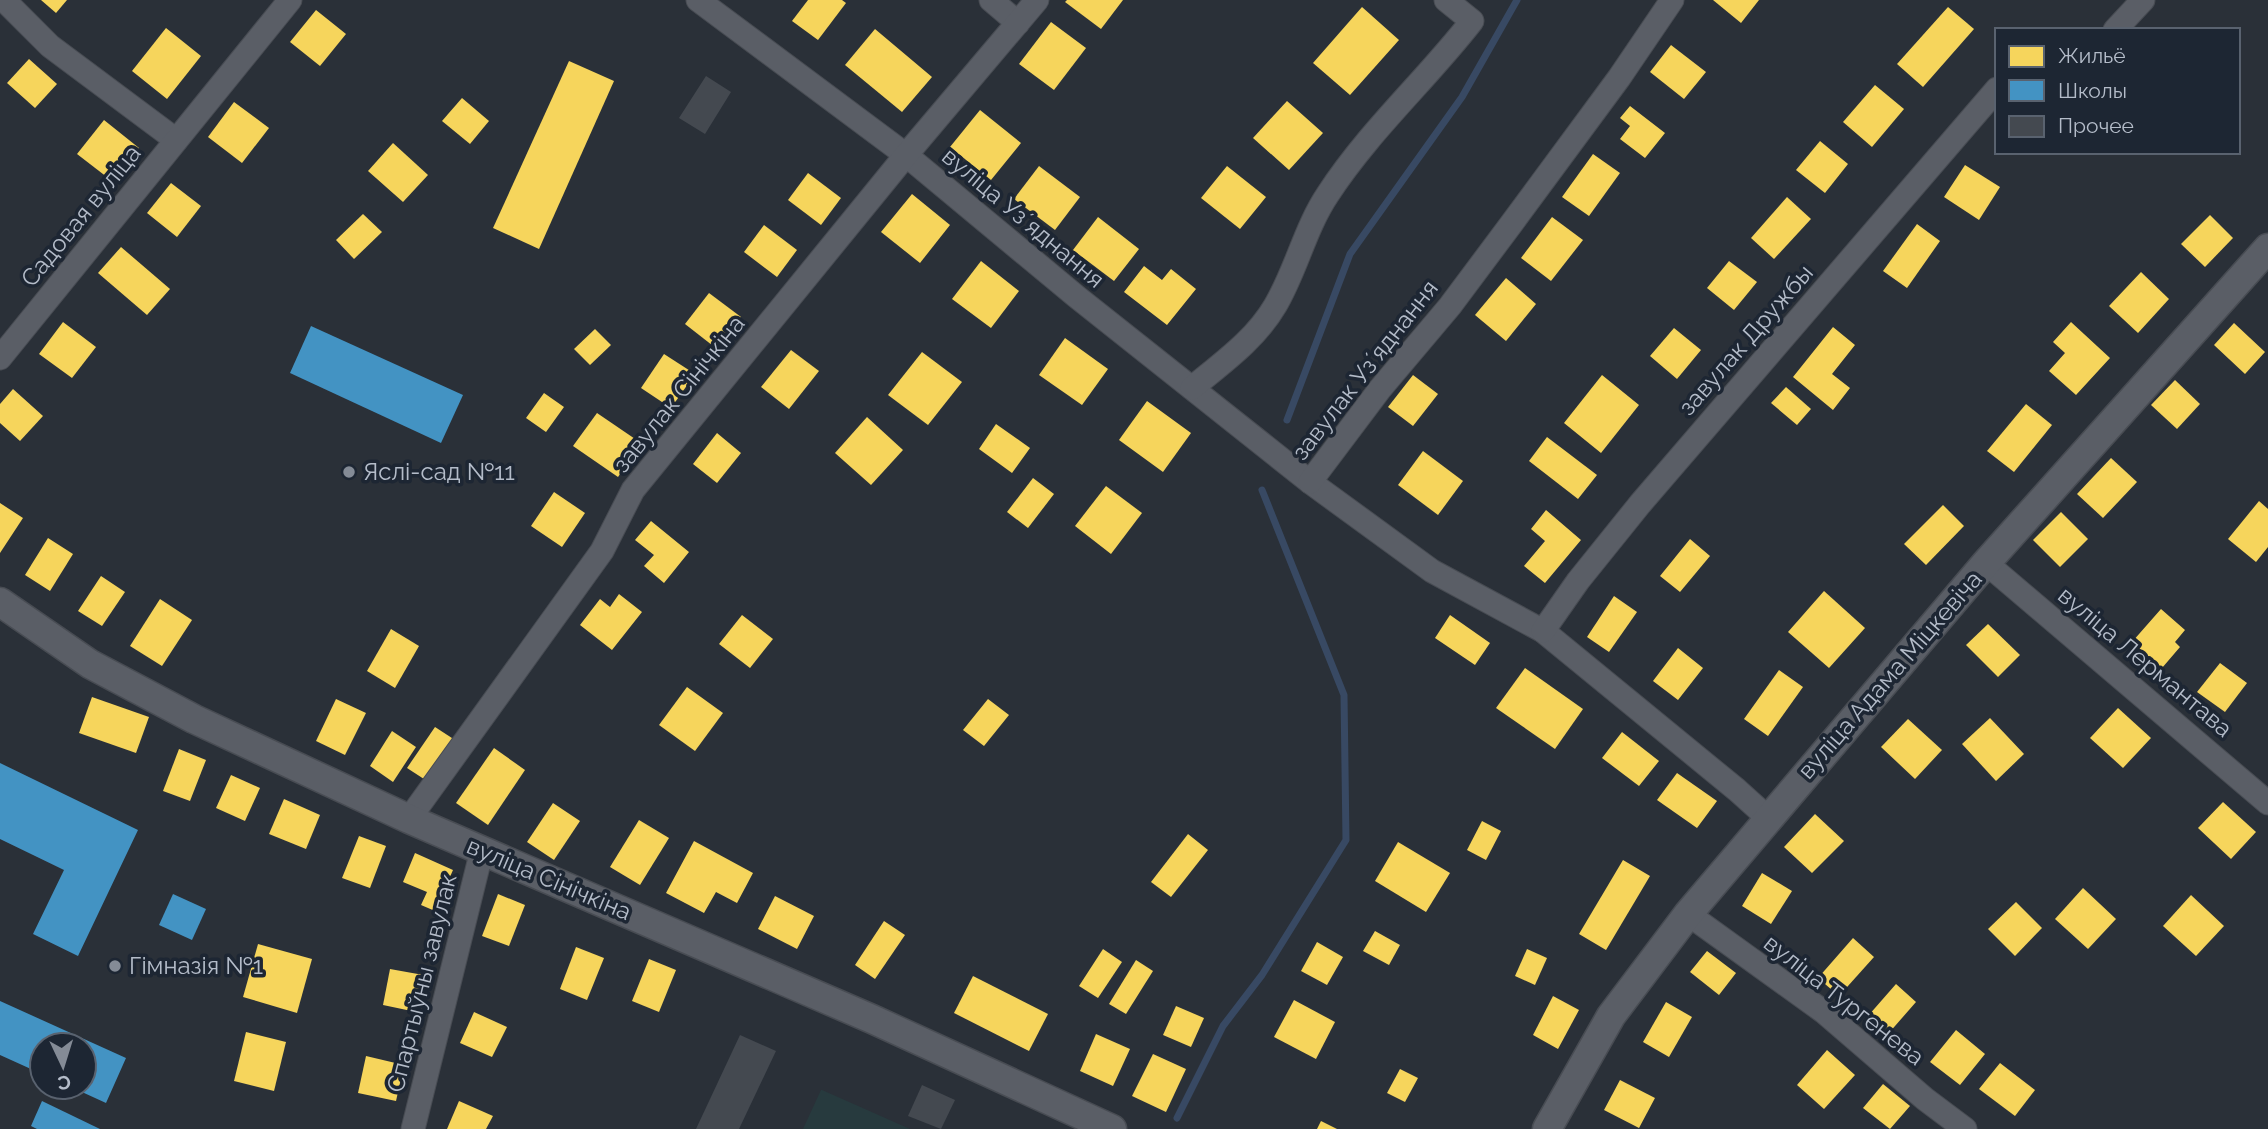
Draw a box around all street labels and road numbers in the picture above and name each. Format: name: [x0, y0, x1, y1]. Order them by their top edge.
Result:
street label: Садовая вуліца: [15, 139, 147, 292]
street label: вуліца Узʼяднання: [936, 141, 1110, 294]
street label: завулак Дружбы: [1672, 258, 1819, 421]
street label: завулак Узʼяднання: [1285, 274, 1444, 465]
street label: завулак Сінічкіна: [606, 309, 751, 478]
street label: вуліца Адама Міцкевіча: [1791, 565, 1988, 785]
street label: вуліца Лермантава: [2052, 580, 2238, 743]
street label: вуліца Сінічкіна: [463, 831, 636, 926]
street label: Спартыўны завулак: [380, 871, 463, 1095]
street label: вуліца Тургенева: [1758, 928, 1930, 1071]

